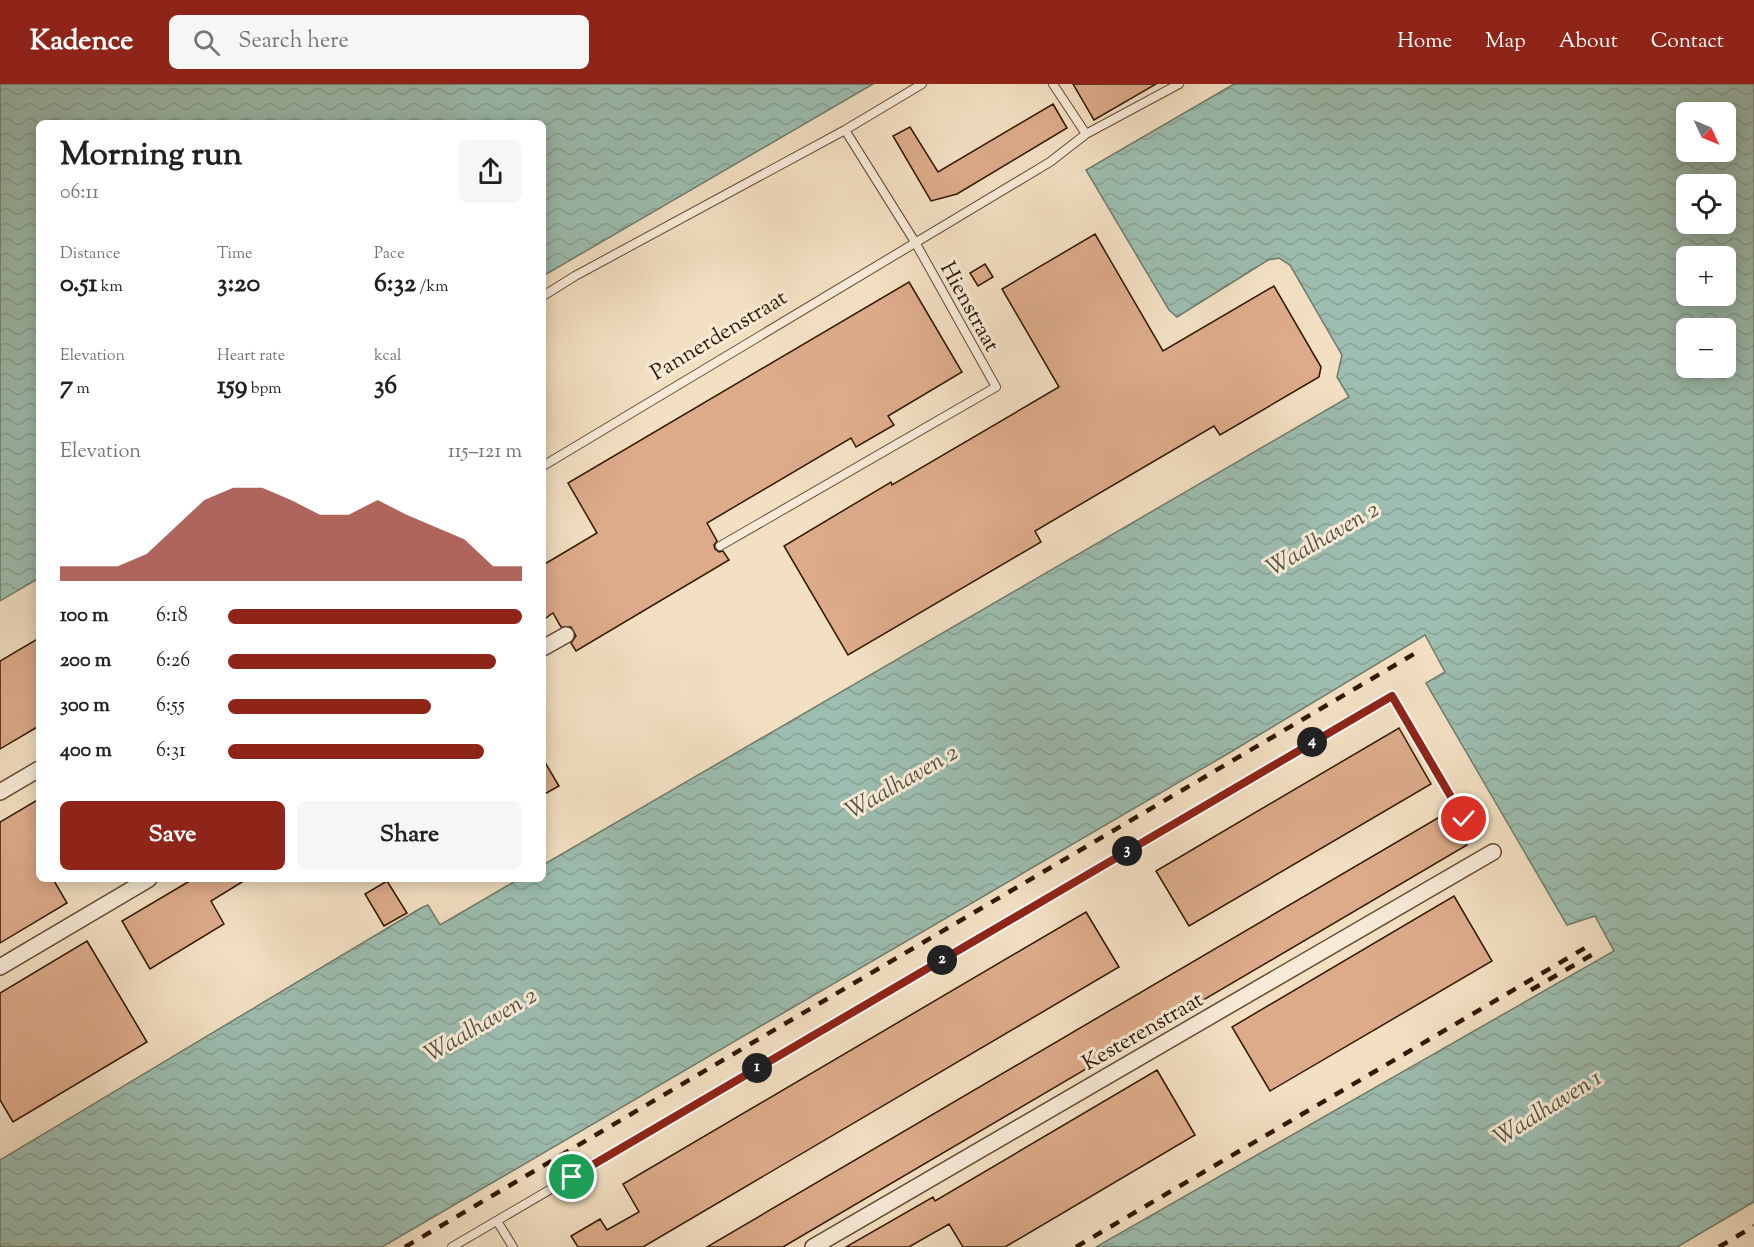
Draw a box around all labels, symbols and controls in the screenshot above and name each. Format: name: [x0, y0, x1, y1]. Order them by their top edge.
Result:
search box: [169, 15, 589, 69]
text: Kadence: [30, 22, 133, 62]
icon: search: [190, 26, 223, 59]
text: Search here: [238, 26, 349, 58]
text: Home: [1397, 27, 1452, 57]
text: Map: [1485, 27, 1526, 57]
text: About: [1559, 27, 1618, 57]
text: Contact: [1651, 27, 1724, 57]
north arrow: [1676, 102, 1736, 162]
map controls: [1676, 102, 1736, 378]
text: Morning run: [60, 132, 242, 180]
button: share: [459, 140, 522, 203]
button: locate: [1676, 174, 1736, 234]
text: 06:11: [60, 179, 99, 208]
text: Distance: [60, 243, 120, 266]
text: Time: [217, 243, 253, 266]
text: Pace: [374, 243, 405, 266]
button: +: [1676, 246, 1736, 306]
street label: Hienstraat: [930, 256, 1007, 359]
text: 0.51: [60, 266, 97, 303]
text: 3:20: [217, 266, 260, 303]
text: 6:32: [374, 266, 416, 303]
text: km: [97, 276, 123, 299]
text: /km: [416, 276, 448, 299]
street label: Pannerdenstraat: [645, 283, 794, 390]
button: −: [1676, 318, 1736, 378]
text: Elevation: [60, 345, 125, 368]
text: Heart rate: [217, 345, 285, 368]
text: kcal: [374, 345, 402, 368]
text: 7: [60, 368, 73, 405]
text: 159: [217, 368, 247, 405]
text: 36: [374, 368, 397, 405]
text: m: [73, 378, 90, 401]
text: bpm: [247, 378, 282, 401]
text: Elevation: [60, 438, 141, 467]
text: 115–121 m: [448, 438, 522, 467]
water label: Waalhaven 2: [1260, 494, 1386, 586]
text: 100 m: [60, 602, 109, 631]
text: 6:18: [156, 602, 188, 631]
text: 200 m: [60, 647, 111, 676]
text: 6:26: [156, 647, 190, 676]
text: 300 m: [60, 692, 110, 721]
text: 6:55: [156, 692, 185, 721]
pin: 4: [1297, 727, 1327, 757]
text: 4: [1308, 730, 1316, 753]
text: 400 m: [60, 737, 112, 766]
text: 6:31: [156, 737, 186, 766]
water label: Waalhaven 2: [839, 737, 965, 829]
pin: [1438, 793, 1489, 844]
button: Save: [60, 801, 285, 870]
button: Share: [297, 801, 522, 870]
icon: check: [1447, 802, 1480, 835]
pin: 3: [1112, 836, 1142, 866]
text: 3: [1124, 839, 1130, 862]
pin: 2: [927, 945, 957, 975]
text: 2: [938, 948, 946, 971]
water label: Waalhaven 2: [418, 980, 544, 1072]
street label: Kesterenstraat: [1077, 985, 1210, 1080]
pin: 1: [742, 1053, 772, 1083]
text: 1: [754, 1056, 760, 1079]
water label: Waalhaven 1: [1488, 1062, 1609, 1155]
pin: [546, 1151, 597, 1202]
icon: arrive: [555, 1160, 588, 1193]

